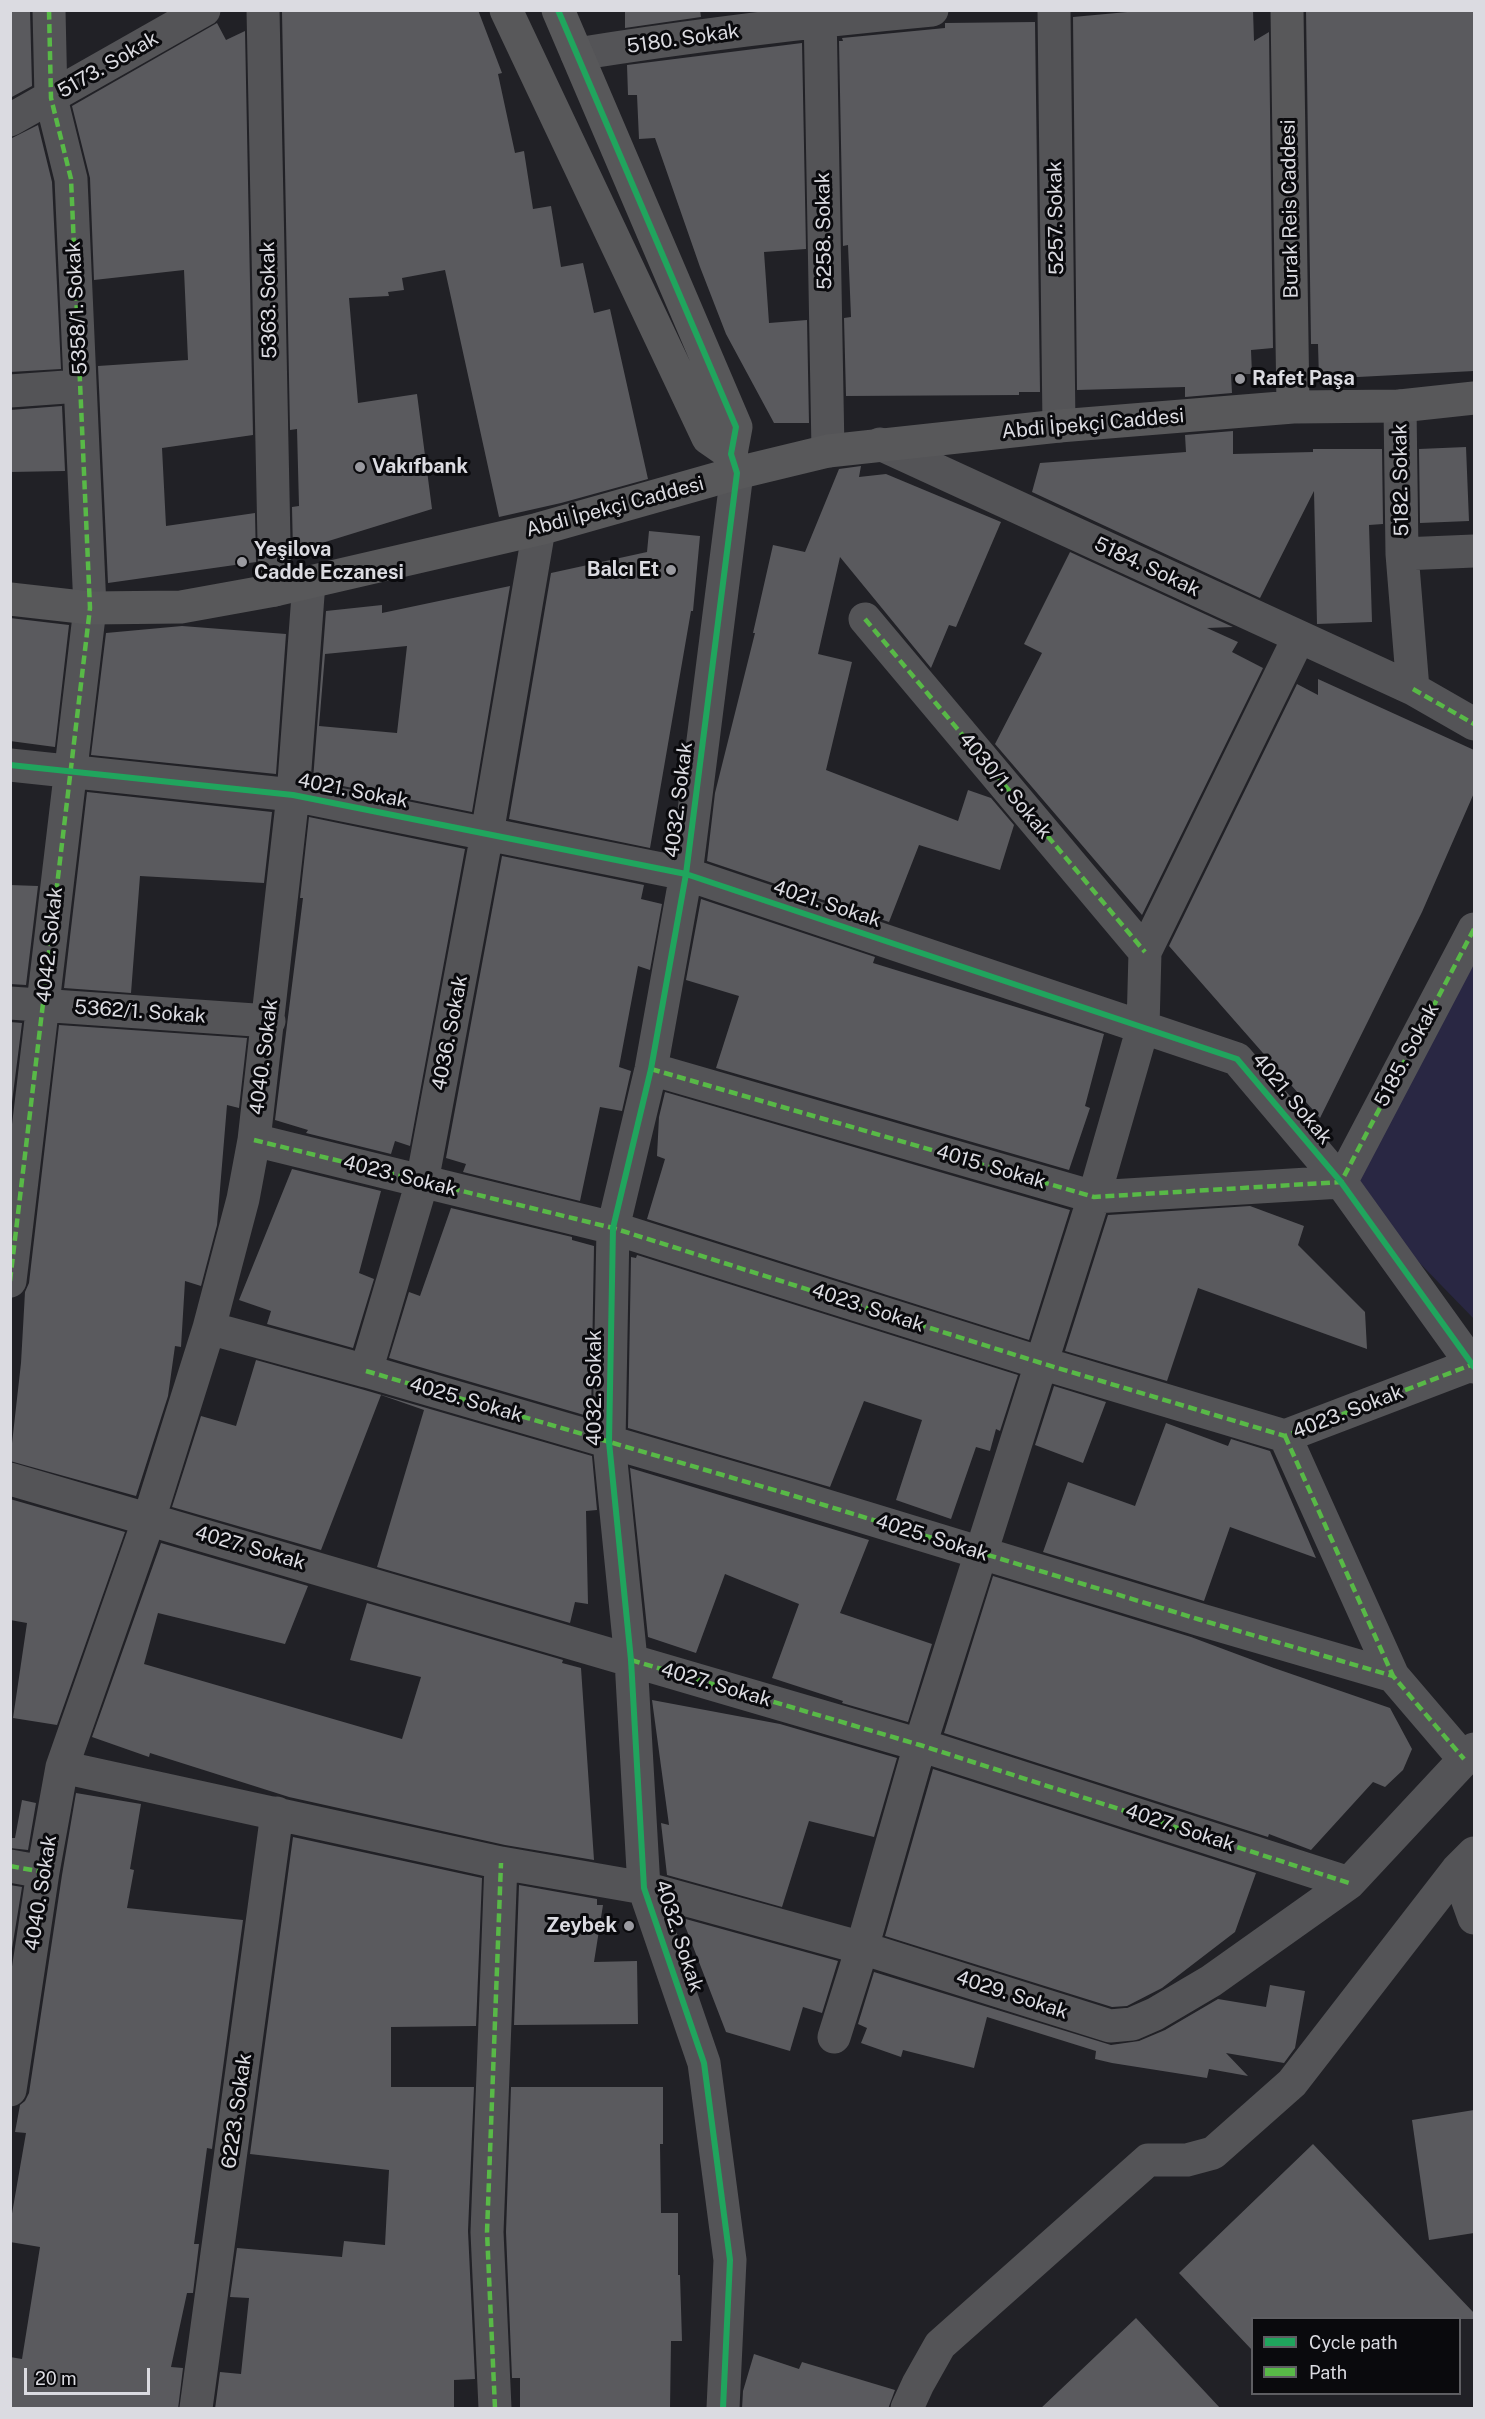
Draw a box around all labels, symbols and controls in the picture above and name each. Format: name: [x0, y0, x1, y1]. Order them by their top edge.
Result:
street label: 5180. Sokak: [625, 19, 741, 59]
street label: 5173. Sokak: [53, 26, 163, 104]
street label: Burak Reis Caddesi: [1276, 119, 1304, 299]
street label: 5257. Sokak: [1043, 161, 1069, 275]
street label: 5258. Sokak: [811, 172, 837, 290]
street label: 5358/1. Sokak: [62, 241, 92, 375]
street label: 5363. Sokak: [256, 241, 282, 359]
place label: Rafet Paşa: [1252, 367, 1355, 391]
marker: Rafet Paşa: [1233, 372, 1247, 386]
street label: Abdi İpekçi Caddesi: [1001, 404, 1185, 444]
street label: 5182. Sokak: [1388, 423, 1414, 537]
place label: Vakıfbank: [372, 455, 468, 479]
marker: Vakıfbank: [353, 460, 367, 474]
street label: Abdi İpekçi Caddesi: [523, 472, 707, 542]
street label: 5184. Sokak: [1090, 532, 1204, 602]
place label: Yeşilova Cadde Eczanesi: [254, 538, 404, 585]
marker: Yeşilova Cadde Eczanesi: [235, 555, 249, 569]
place label: Balcı Et: [587, 558, 659, 582]
marker: Balcı Et: [664, 563, 678, 577]
street label: 4030/1. Sokak: [953, 728, 1057, 844]
street label: 4032. Sokak: [660, 741, 698, 859]
street label: 4021. Sokak: [296, 769, 410, 813]
street label: 4021. Sokak: [770, 875, 884, 933]
street label: 4042. Sokak: [32, 886, 68, 1004]
street label: 4036. Sokak: [427, 973, 473, 1093]
street label: 5362/1. Sokak: [73, 995, 207, 1029]
street label: 4040. Sokak: [245, 998, 283, 1116]
street label: 5185. Sokak: [1370, 999, 1444, 1111]
street label: 4021. Sokak: [1247, 1048, 1337, 1150]
street label: 4015. Sokak: [933, 1140, 1049, 1194]
street label: 4023. Sokak: [341, 1150, 459, 1202]
street label: 4023. Sokak: [809, 1279, 927, 1337]
street label: 4032. Sokak: [583, 1330, 607, 1446]
street label: 4025. Sokak: [407, 1372, 525, 1428]
street label: 4023. Sokak: [1289, 1380, 1407, 1444]
street label: 4025. Sokak: [873, 1509, 991, 1567]
street label: 4027. Sokak: [192, 1521, 308, 1575]
street label: 4027. Sokak: [658, 1658, 774, 1712]
street label: 4027. Sokak: [1122, 1799, 1238, 1857]
street label: 4040. Sokak: [20, 1833, 62, 1953]
street label: 4032. Sokak: [650, 1877, 708, 1995]
place label: Zeybek: [546, 1914, 617, 1938]
marker: Zeybek: [622, 1919, 636, 1933]
street label: 4029. Sokak: [953, 1966, 1071, 2024]
street label: 6223. Sokak: [217, 2052, 257, 2170]
legend: [1251, 2317, 1461, 2395]
text: Cycle path: [1309, 2332, 1398, 2353]
scale bar: [27, 2356, 153, 2394]
text: Path: [1309, 2362, 1347, 2383]
text: 20 m: [35, 2368, 77, 2389]

